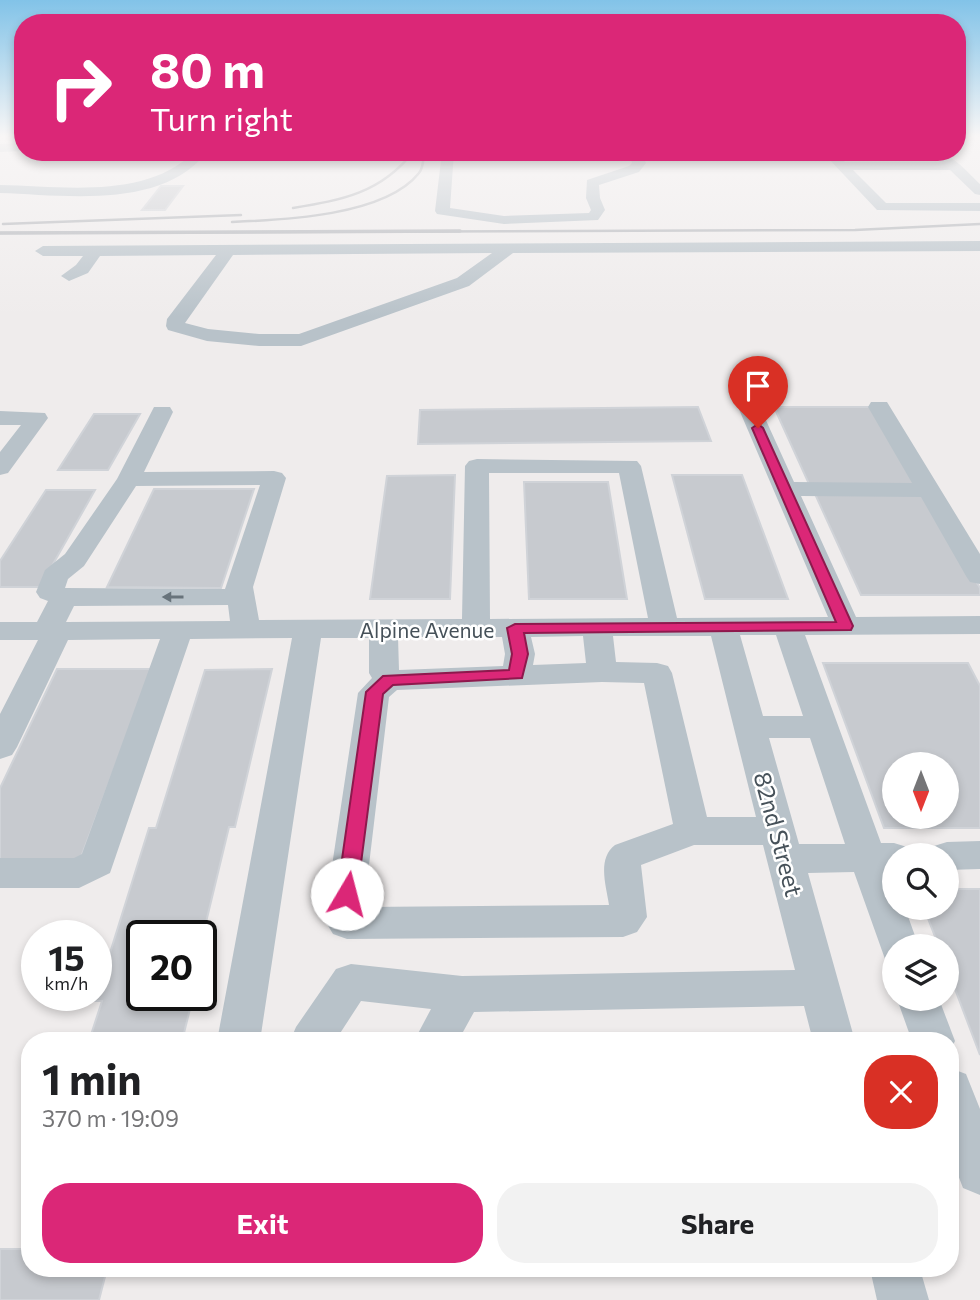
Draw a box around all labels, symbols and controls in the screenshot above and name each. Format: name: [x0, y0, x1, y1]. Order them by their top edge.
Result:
text: 80 m: [150, 38, 265, 98]
icon: right: [35, 42, 126, 133]
text: Turn right: [150, 98, 293, 138]
pin: [728, 356, 788, 428]
icon: arrive: [739, 367, 777, 405]
one-way arrow: [161, 591, 183, 603]
street label: Alpine Avenue: [360, 617, 494, 642]
north arrow: [882, 752, 959, 830]
map controls: [882, 752, 959, 1011]
street label: 82nd Street: [748, 768, 810, 900]
button: search: [882, 843, 959, 920]
position arrow: [310, 857, 384, 931]
speed limit sign: 20: [126, 920, 217, 1011]
button: layers: [882, 934, 959, 1011]
text: 15: [48, 935, 85, 978]
text: km/h: [45, 972, 88, 994]
text: 1 min: [42, 1052, 142, 1104]
button: close: [864, 1055, 938, 1129]
text: 370 m · 19:09: [42, 1104, 179, 1132]
button: Exit: [42, 1183, 483, 1263]
button: Share: [497, 1183, 938, 1263]

